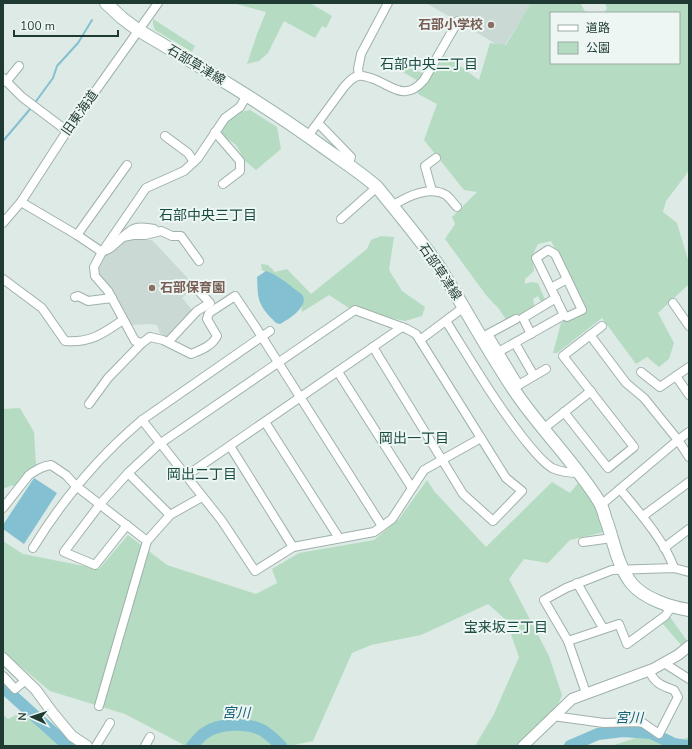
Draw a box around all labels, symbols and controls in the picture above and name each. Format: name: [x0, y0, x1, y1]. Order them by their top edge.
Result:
scale bar: [14, 12, 118, 38]
legend: [550, 12, 680, 64]
place label: 石部小学校: [418, 16, 483, 34]
text: 100 m: [20, 18, 55, 34]
marker: 石部小学校: [486, 20, 496, 30]
text: 道路: [586, 20, 610, 36]
text: 公園: [586, 40, 610, 56]
street label: 石部草津線: [164, 41, 228, 89]
district label: 石部中央二丁目: [380, 55, 478, 74]
street label: 旧東海道: [58, 87, 102, 139]
district label: 石部中央三丁目: [159, 206, 257, 225]
street label: 石部草津線: [414, 240, 466, 304]
place label: 石部保育園: [160, 279, 225, 297]
marker: 石部保育園: [147, 283, 157, 293]
district label: 岡出一丁目: [379, 429, 449, 448]
district label: 岡出二丁目: [167, 465, 237, 484]
district label: 宝来坂三丁目: [464, 618, 548, 637]
north arrow: [12, 697, 52, 737]
water label: 宮川: [222, 703, 252, 723]
water label: 宮川: [615, 708, 645, 728]
text: N: [15, 712, 30, 721]

